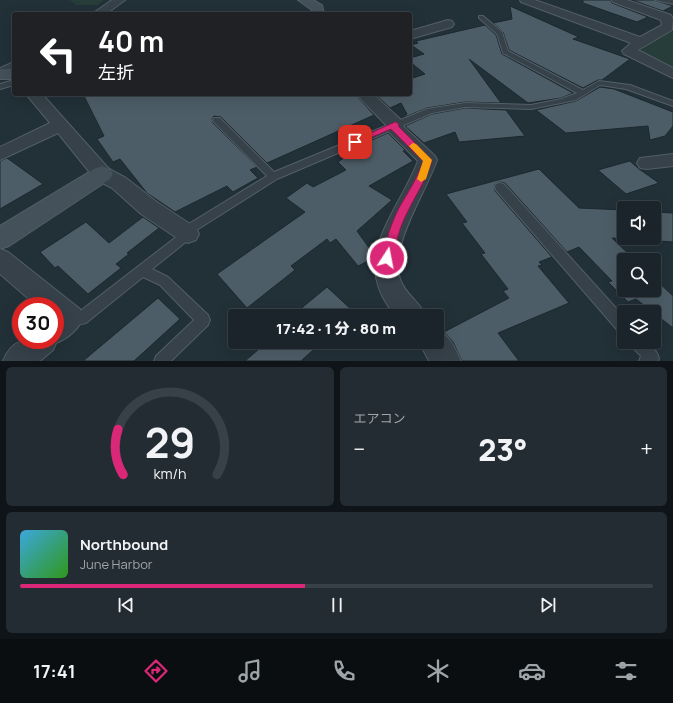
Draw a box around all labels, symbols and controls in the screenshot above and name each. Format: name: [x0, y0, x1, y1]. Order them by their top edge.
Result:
text: 40 m: [98, 22, 164, 60]
icon: left: [32, 28, 84, 80]
text: 左折: [98, 60, 134, 84]
pin: [338, 125, 372, 159]
icon: arrive: [344, 131, 366, 153]
map controls: [617, 201, 661, 349]
button: sound: [617, 201, 661, 245]
position arrow: [366, 237, 408, 279]
button: search: [617, 253, 661, 297]
speed limit sign: 30: [12, 297, 64, 349]
button: layers: [617, 305, 661, 349]
text: 17:42 · 1 分 · 80 m: [276, 318, 396, 339]
text: エアコン: [354, 409, 406, 427]
text: 29: [144, 413, 195, 469]
text: 23°: [478, 429, 528, 470]
text: −: [354, 434, 365, 464]
text: +: [640, 434, 653, 464]
text: km/h: [153, 463, 186, 482]
text: Northbound: [80, 534, 168, 555]
text: June Harbor: [80, 555, 153, 573]
icon: previous: [115, 594, 137, 616]
icon: pause: [326, 594, 348, 616]
icon: next: [537, 594, 559, 616]
icon: directions: [142, 657, 170, 685]
icon: music: [236, 657, 264, 685]
icon: phone: [330, 657, 358, 685]
icon: climate: [424, 657, 452, 685]
icon: car: [518, 657, 546, 685]
icon: filters: [612, 657, 640, 685]
text: 17:41: [33, 659, 76, 683]

